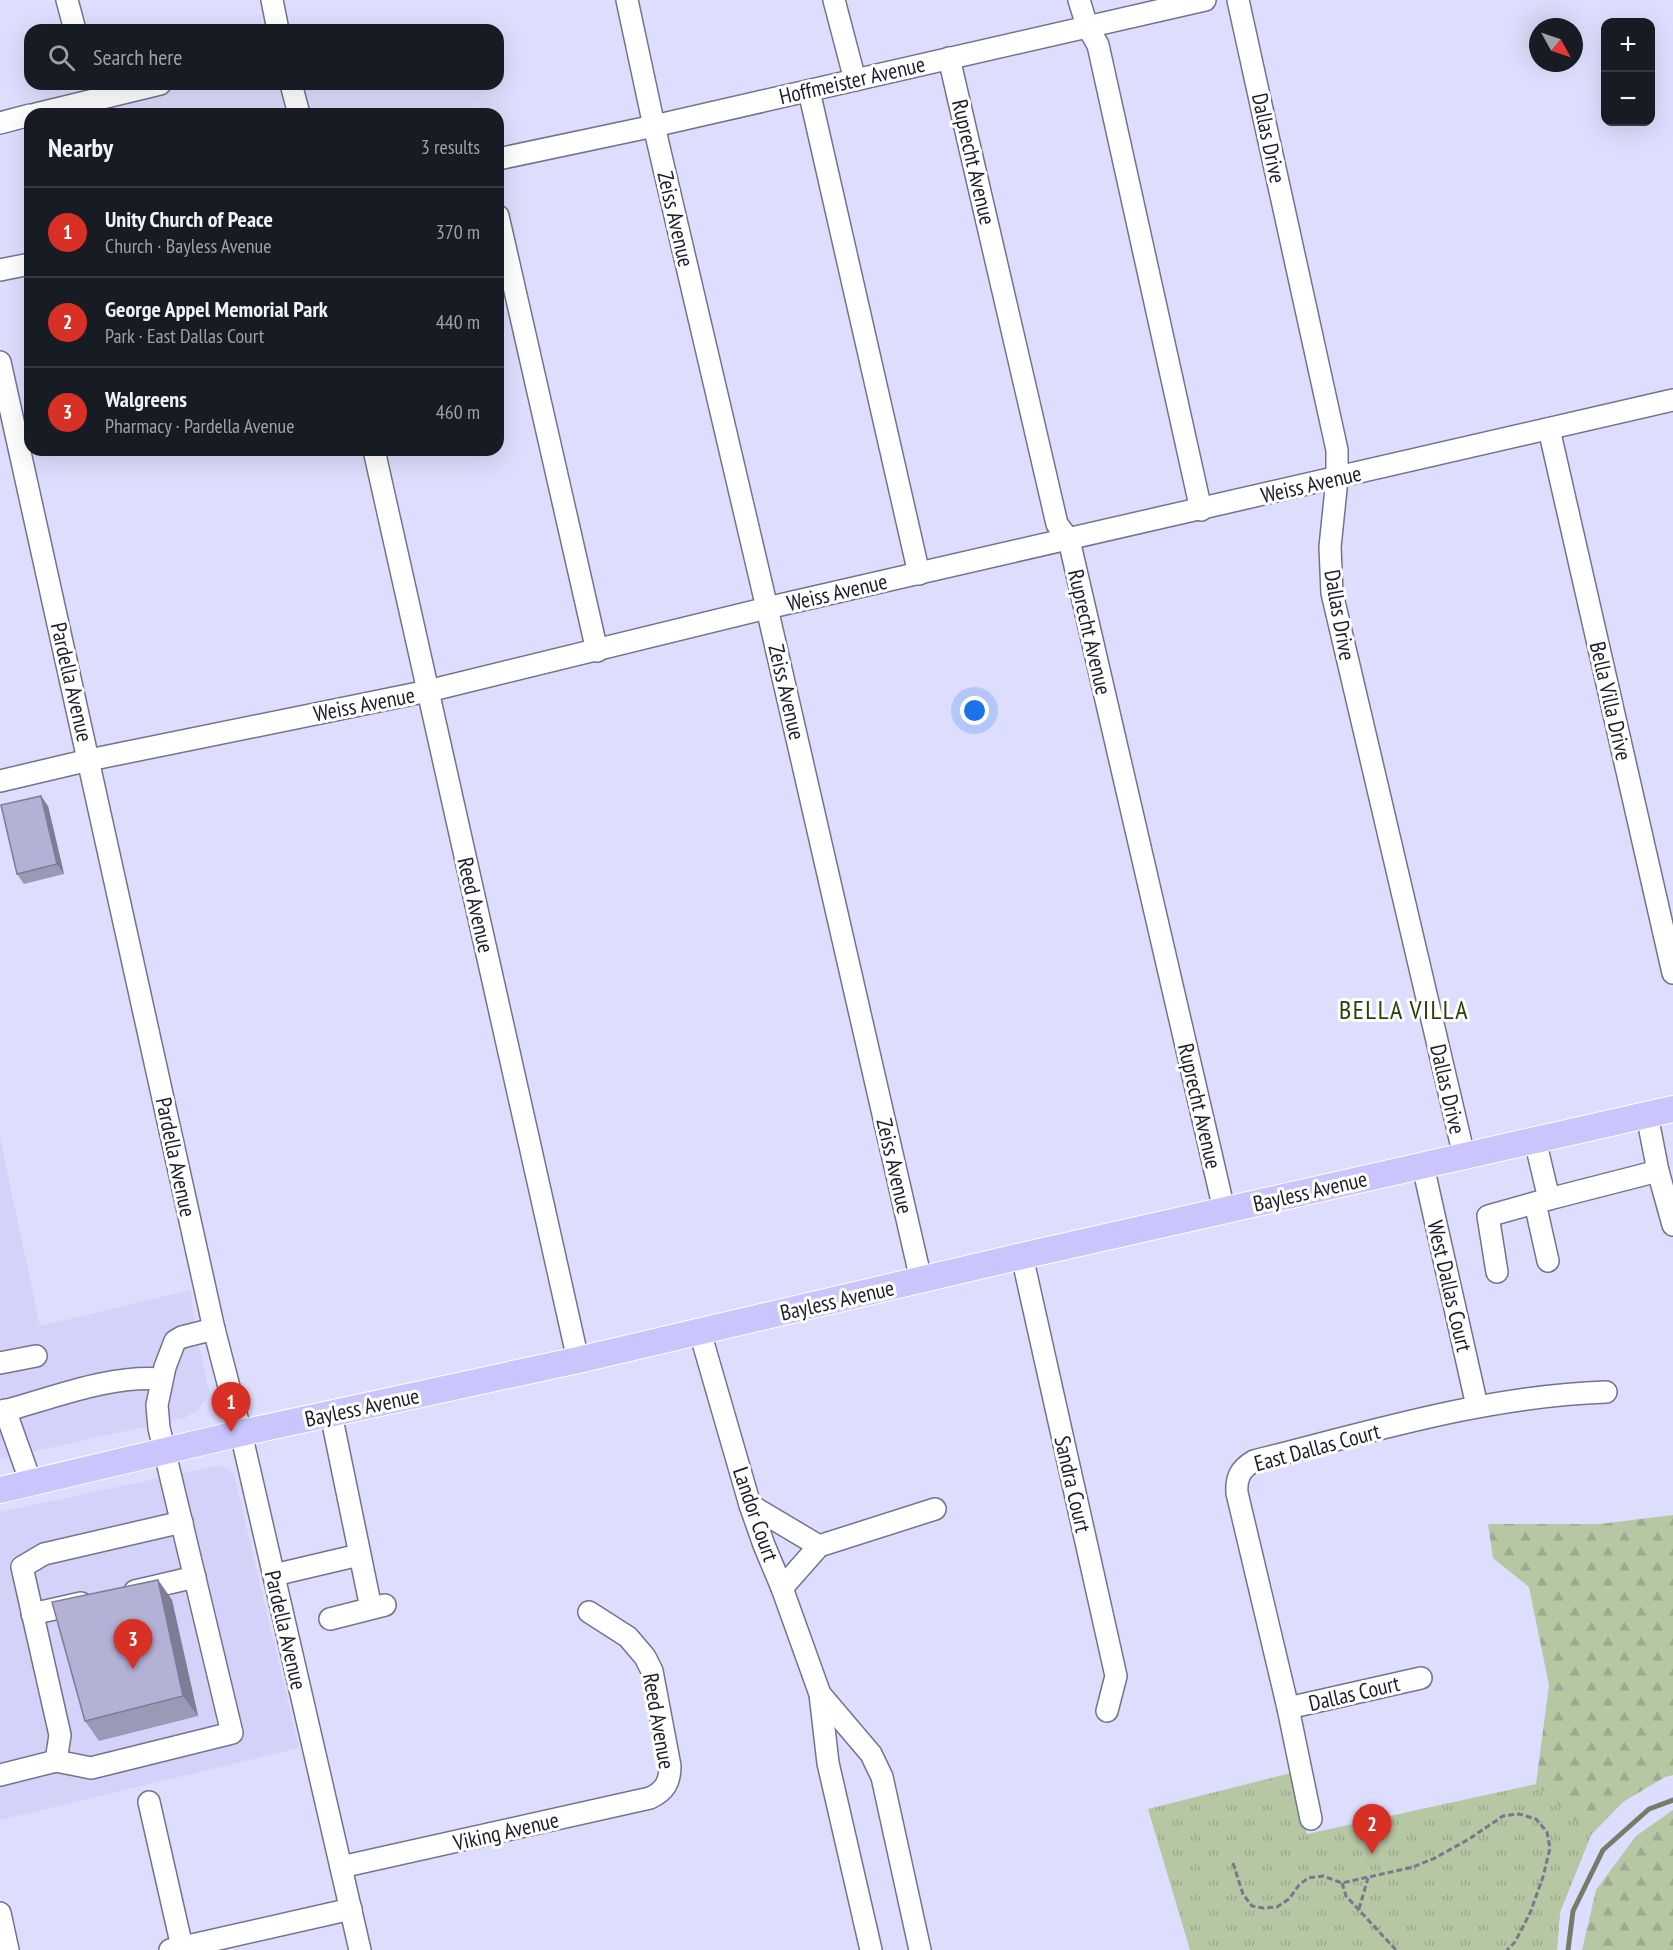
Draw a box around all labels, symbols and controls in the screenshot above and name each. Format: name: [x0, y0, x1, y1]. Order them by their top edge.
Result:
north arrow: [1529, 18, 1583, 72]
map controls: [1601, 18, 1655, 126]
button: +: [1601, 18, 1655, 72]
search box: [24, 24, 504, 90]
icon: search: [45, 41, 78, 74]
text: Search here: [93, 43, 182, 71]
street label: Hoffmeister Avenue: [776, 50, 928, 110]
button: −: [1601, 72, 1655, 126]
street label: Dallas Drive: [1246, 90, 1292, 186]
street label: Ruprecht Avenue: [946, 97, 1002, 227]
text: Nearby: [48, 131, 113, 164]
text: 3 results: [421, 134, 480, 160]
street label: Zeiss Avenue: [651, 168, 701, 270]
text: Unity Church of Peace: [105, 205, 273, 233]
text: 1: [63, 219, 72, 245]
text: 370 m: [436, 219, 480, 245]
text: Church · Bayless Avenue: [105, 233, 271, 259]
text: George Appel Memorial Park: [105, 295, 328, 323]
text: 2: [63, 309, 72, 335]
text: 440 m: [436, 309, 480, 335]
text: Park · East Dallas Court: [105, 323, 264, 349]
text: Walgreens: [105, 385, 187, 413]
text: 3: [63, 399, 72, 425]
text: 460 m: [436, 399, 480, 425]
text: Pharmacy · Pardella Avenue: [105, 413, 294, 439]
street label: Weiss Avenue: [1258, 459, 1364, 509]
street label: Weiss Avenue: [784, 567, 890, 617]
street label: Ruprecht Avenue: [1062, 567, 1118, 697]
street label: Dallas Drive: [1318, 568, 1362, 662]
street label: Pardella Avenue: [45, 620, 99, 744]
street label: Bella Villa Drive: [1584, 639, 1638, 763]
street label: Zeiss Avenue: [762, 641, 812, 743]
street label: Weiss Avenue: [311, 680, 417, 728]
your location: [960, 696, 989, 725]
street label: Reed Avenue: [451, 855, 501, 955]
district label: BELLA VILLA: [1339, 993, 1469, 1026]
street label: Ruprecht Avenue: [1172, 1041, 1228, 1171]
street label: Dallas Drive: [1424, 1041, 1472, 1137]
street label: Pardella Avenue: [150, 1095, 202, 1219]
street label: Zeiss Avenue: [870, 1115, 920, 1217]
street label: Bayless Avenue: [1250, 1164, 1370, 1218]
street label: West Dallas Court: [1421, 1218, 1479, 1354]
street label: Bayless Avenue: [777, 1273, 897, 1327]
street label: Bayless Avenue: [302, 1381, 422, 1433]
pin: 1: [212, 1382, 250, 1432]
street label: East Dallas Court: [1251, 1417, 1383, 1477]
street label: Sandra Court: [1048, 1433, 1098, 1535]
street label: Landor Court: [727, 1463, 785, 1565]
street label: Pardella Avenue: [259, 1568, 313, 1692]
pin: 3: [114, 1620, 152, 1669]
street label: Dallas Court: [1306, 1669, 1402, 1717]
street label: Reed Avenue: [637, 1671, 681, 1771]
pin: 2: [1352, 1804, 1392, 1854]
street label: Viking Avenue: [450, 1805, 561, 1857]

